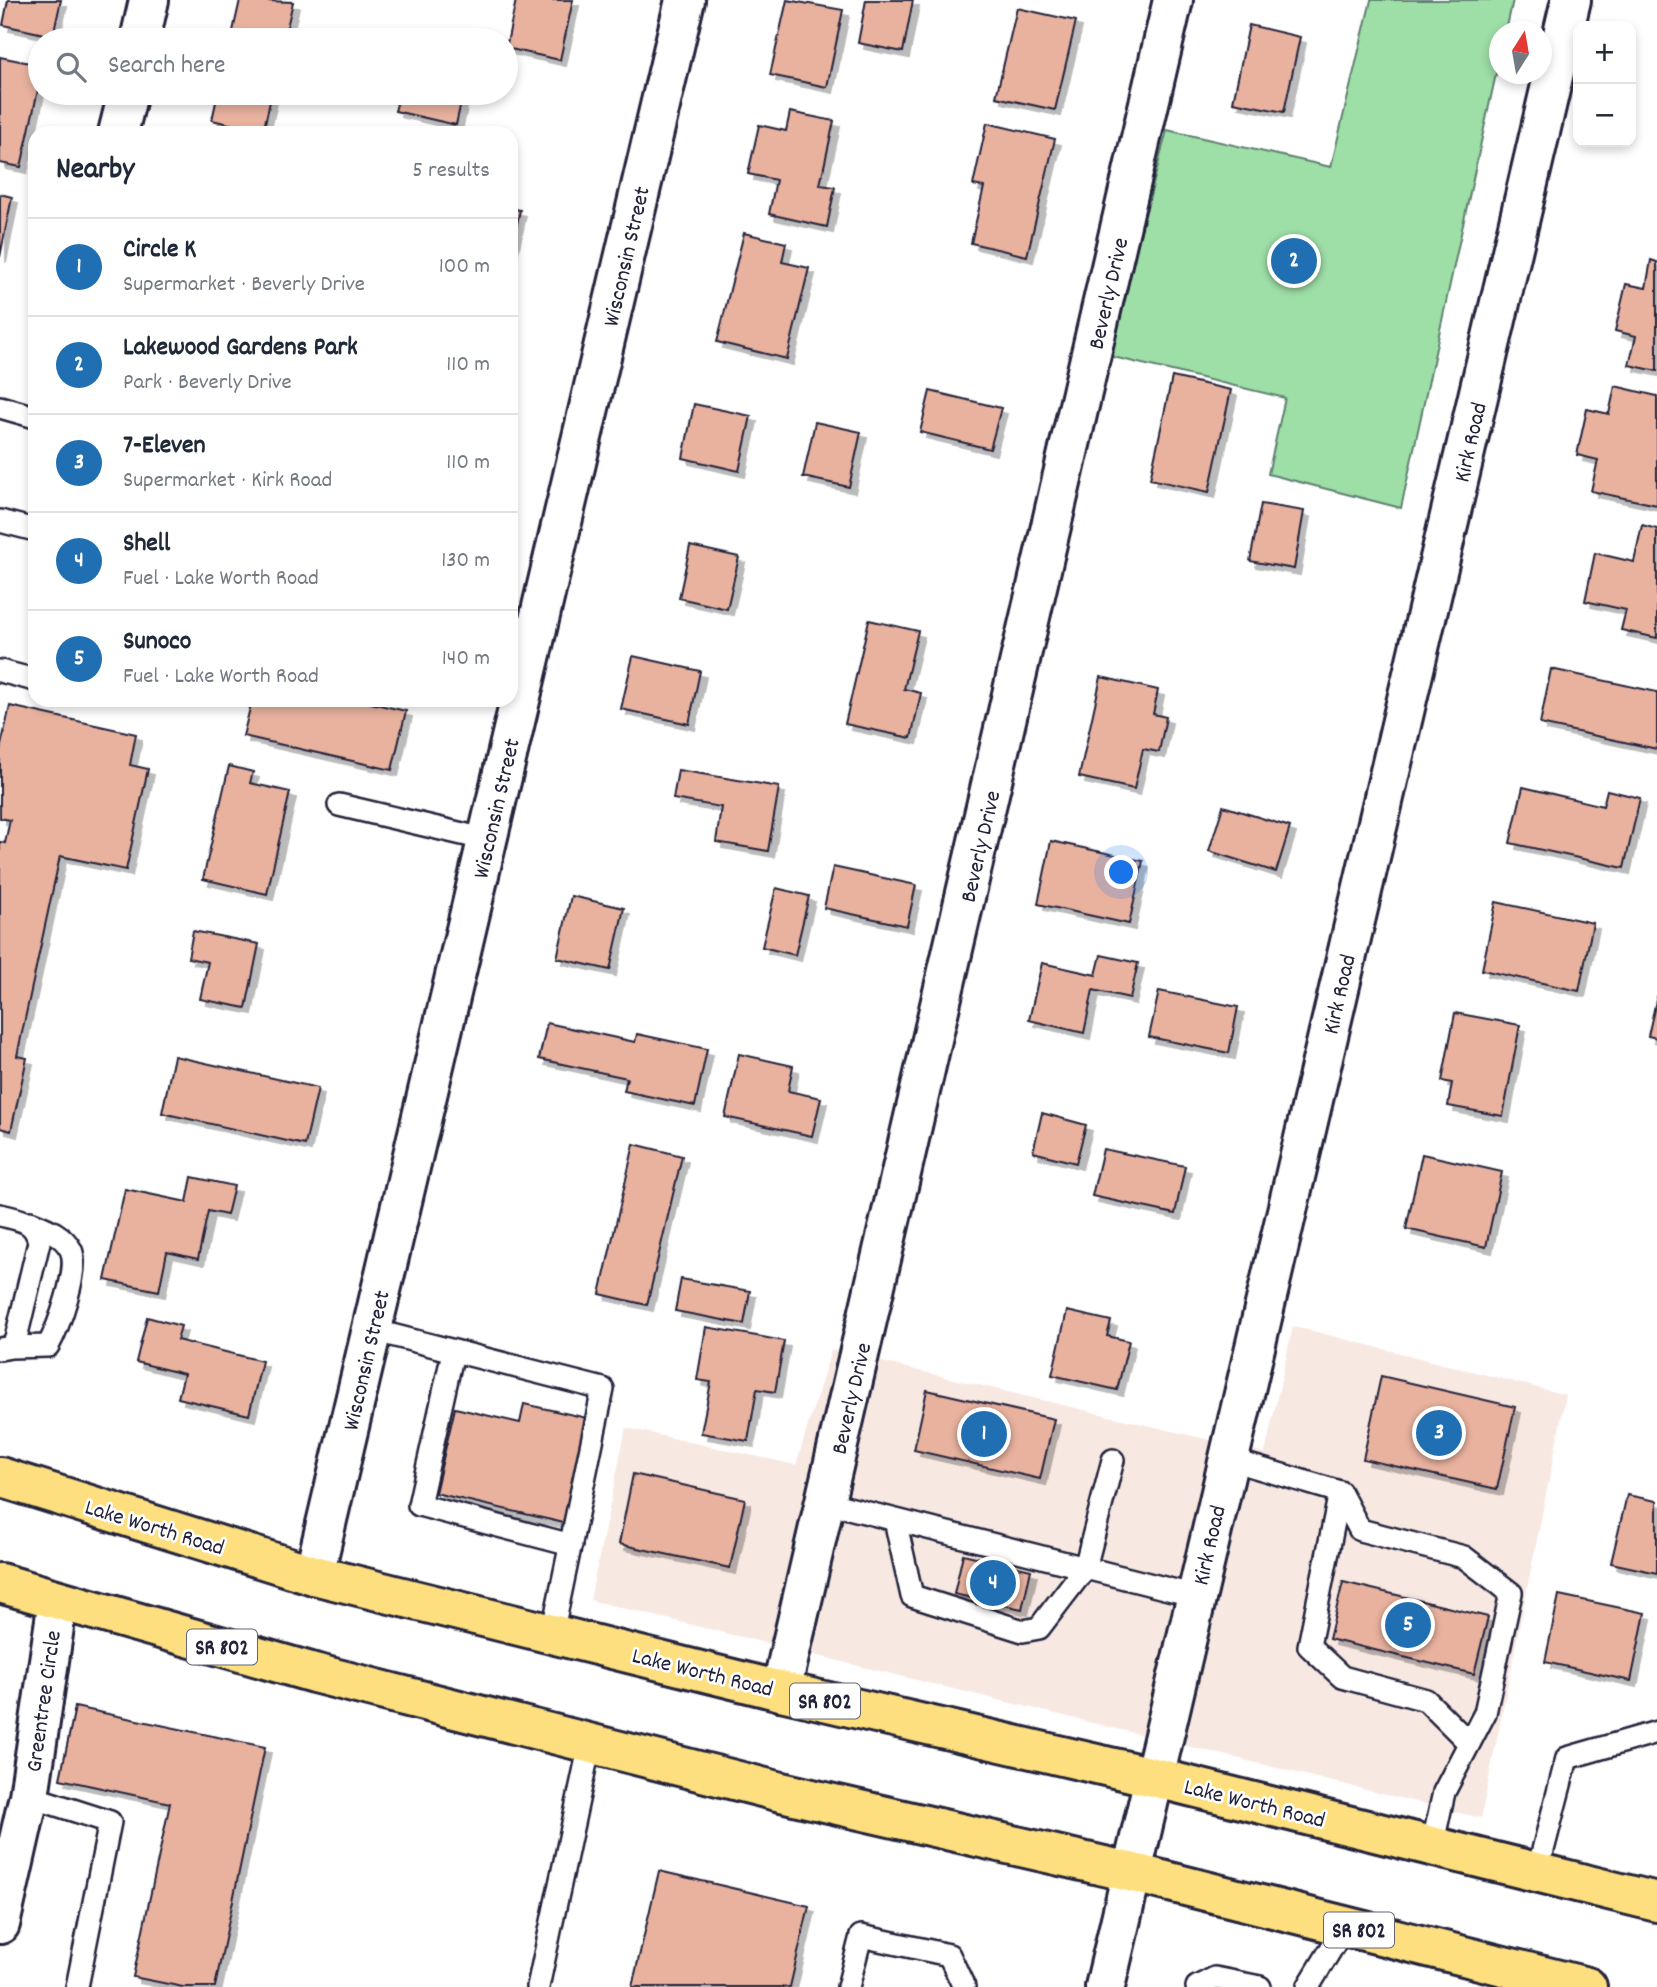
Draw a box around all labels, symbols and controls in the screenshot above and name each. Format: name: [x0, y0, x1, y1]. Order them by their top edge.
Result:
north arrow: [1489, 21, 1552, 84]
map controls: [1573, 21, 1636, 147]
button: +: [1573, 21, 1636, 84]
search box: [28, 28, 518, 105]
icon: search: [52, 48, 90, 86]
text: Search here: [108, 48, 226, 85]
button: −: [1573, 84, 1636, 147]
text: Nearby: [56, 150, 134, 193]
text: 5 results: [412, 155, 490, 188]
street label: Wisconsin Street: [596, 183, 661, 330]
text: Circle K: [123, 232, 196, 269]
street label: Beverly Drive: [1082, 235, 1139, 353]
pin: 2: [1271, 235, 1317, 287]
text: 1: [76, 251, 82, 284]
text: 100 m: [439, 251, 490, 284]
text: Supermarket · Beverly Drive: [123, 269, 365, 302]
text: Lakewood Gardens Park: [123, 330, 358, 367]
text: 2: [74, 349, 84, 382]
text: 110 m: [446, 349, 490, 382]
text: Park · Beverly Drive: [123, 367, 292, 400]
street label: Kirk Road: [1447, 400, 1498, 486]
text: 7-Eleven: [123, 428, 206, 465]
text: 3: [74, 447, 84, 480]
text: 110 m: [446, 447, 490, 480]
text: Supermarket · Kirk Road: [123, 465, 332, 498]
text: Shell: [123, 526, 170, 563]
text: 4: [74, 545, 84, 578]
text: 130 m: [441, 545, 490, 578]
text: Fuel · Lake Worth Road: [123, 563, 319, 596]
text: Sunoco: [123, 624, 191, 661]
text: 5: [74, 643, 84, 676]
text: 140 m: [442, 643, 490, 676]
text: Fuel · Lake Worth Road: [123, 661, 319, 694]
street label: Wisconsin Street: [466, 735, 531, 882]
street label: Beverly Drive: [954, 788, 1011, 906]
your location: [1104, 855, 1138, 889]
street label: Kirk Road: [1316, 952, 1367, 1038]
street label: Wisconsin Street: [336, 1287, 401, 1434]
street label: Beverly Drive: [825, 1340, 882, 1458]
pin: 3: [1416, 1407, 1462, 1459]
pin: 1: [961, 1408, 1007, 1460]
street label: Lake Worth Road: [80, 1492, 228, 1566]
street label: Kirk Road: [1186, 1503, 1237, 1589]
pin: 4: [970, 1557, 1016, 1609]
pin: 5: [1385, 1599, 1431, 1651]
street label: Greentree Circle: [19, 1629, 72, 1774]
road number: SR 802: [187, 1630, 257, 1664]
street label: Lake Worth Road: [628, 1641, 776, 1708]
road number: SR 802: [790, 1684, 860, 1718]
street label: Lake Worth Road: [1180, 1772, 1328, 1839]
road number: SR 802: [1324, 1912, 1394, 1948]

